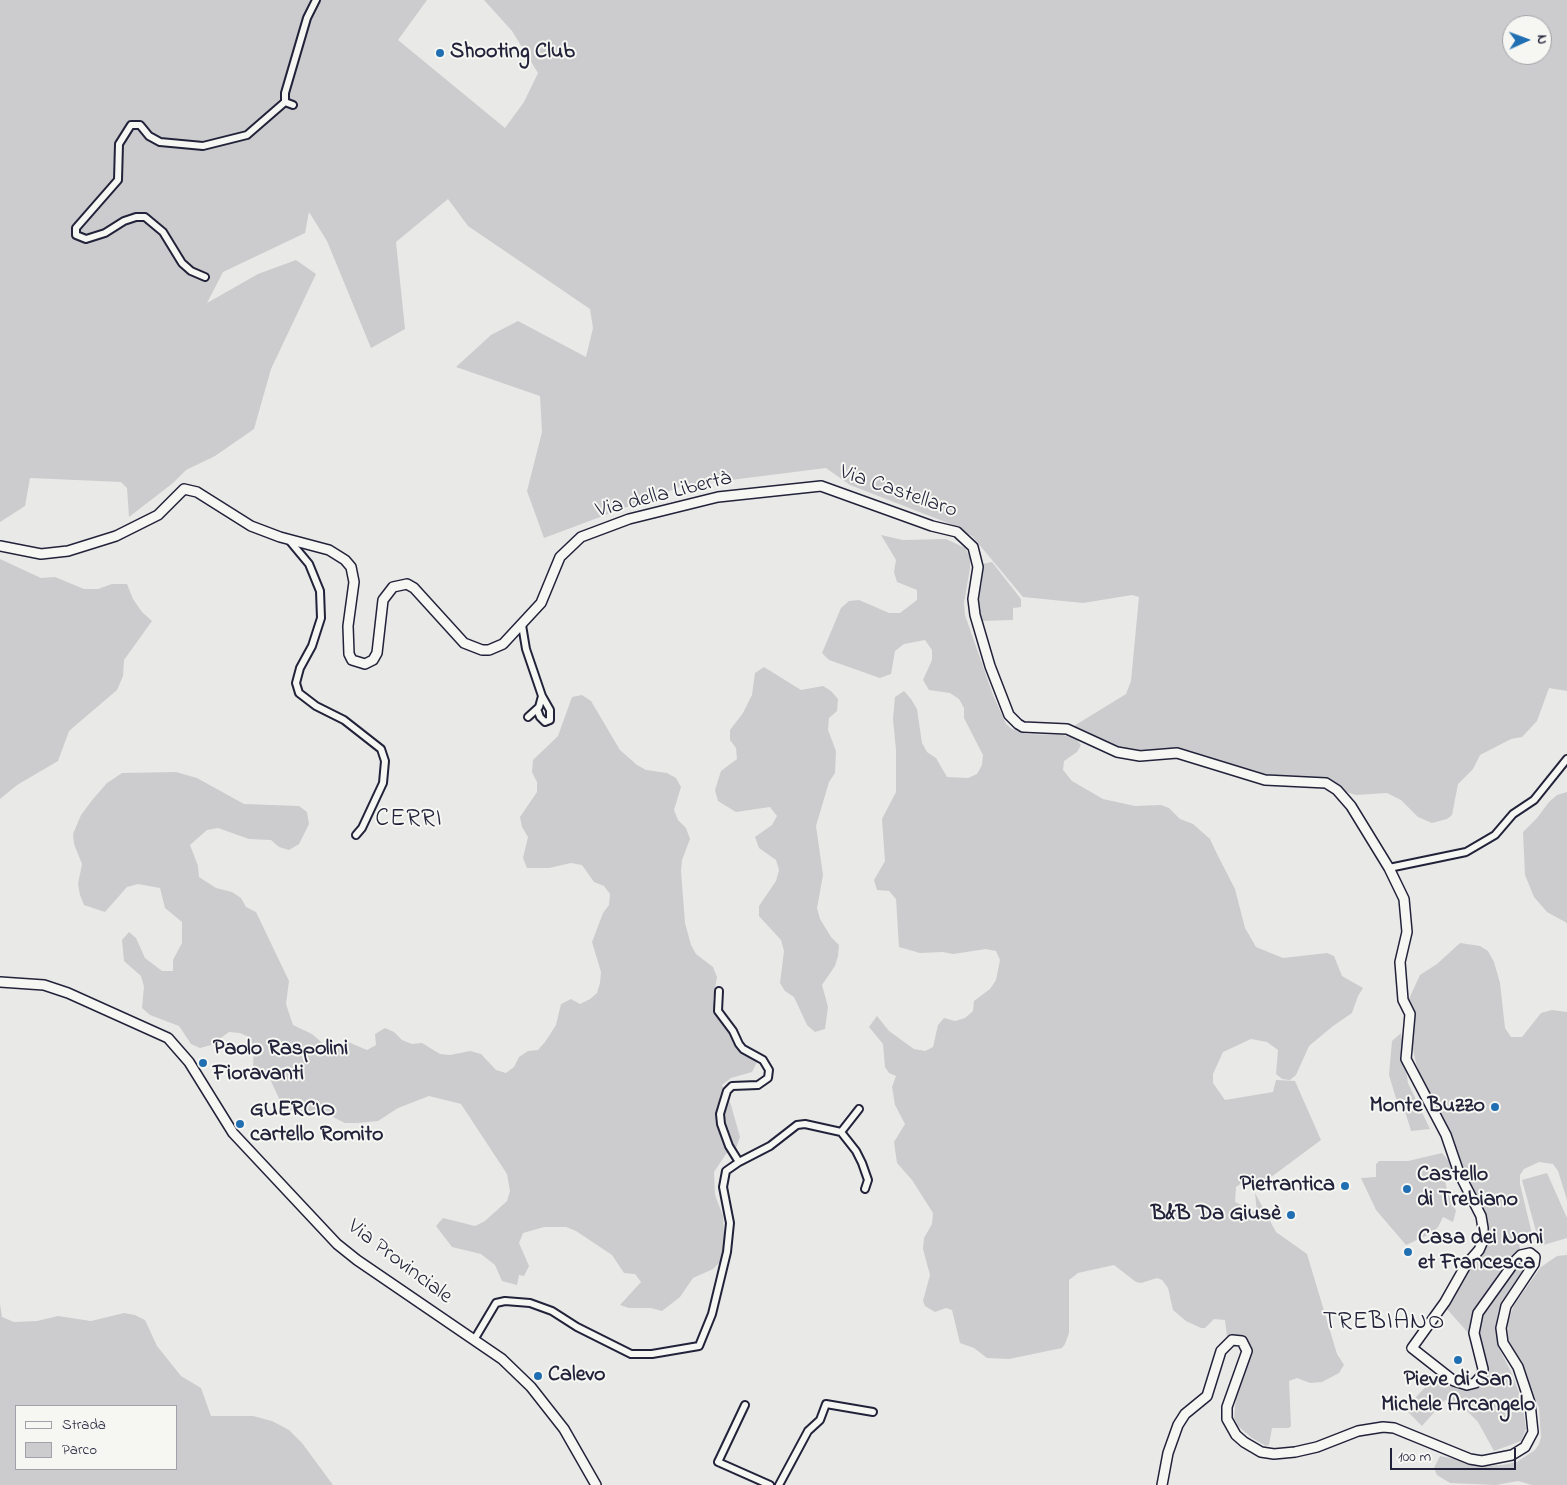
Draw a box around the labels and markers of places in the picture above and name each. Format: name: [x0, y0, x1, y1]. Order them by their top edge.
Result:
place label: Shooting Club: [450, 40, 575, 66]
marker: Shooting Club: [434, 47, 446, 59]
place label: Paolo Raspolini Fioravanti: [213, 1037, 348, 1088]
marker: Paolo Raspolini Fioravanti: [197, 1057, 209, 1069]
place label: Monte Buzzo: [1369, 1094, 1485, 1120]
place label: GUERCIO cartello Romito: [250, 1098, 384, 1150]
marker: Monte Buzzo: [1489, 1101, 1501, 1113]
marker: GUERCIO cartello Romito: [234, 1118, 246, 1130]
place label: Castello di Trebiano: [1417, 1163, 1518, 1214]
place label: Pietrantica: [1240, 1173, 1335, 1199]
marker: Pietrantica: [1339, 1180, 1351, 1192]
marker: Castello di Trebiano: [1401, 1183, 1413, 1195]
place label: B&B Da Giusè: [1151, 1202, 1281, 1228]
marker: B&B Da Giusè: [1285, 1209, 1297, 1221]
place label: Casa dei Noni et Francesca: [1418, 1226, 1543, 1278]
marker: Casa dei Noni et Francesca: [1402, 1246, 1414, 1258]
marker: Pieve di San Michele Arcangelo: [1452, 1354, 1464, 1366]
place label: Calevo: [548, 1363, 605, 1389]
place label: Pieve di San Michele Arcangelo: [1381, 1368, 1535, 1420]
marker: Calevo: [532, 1370, 544, 1382]

